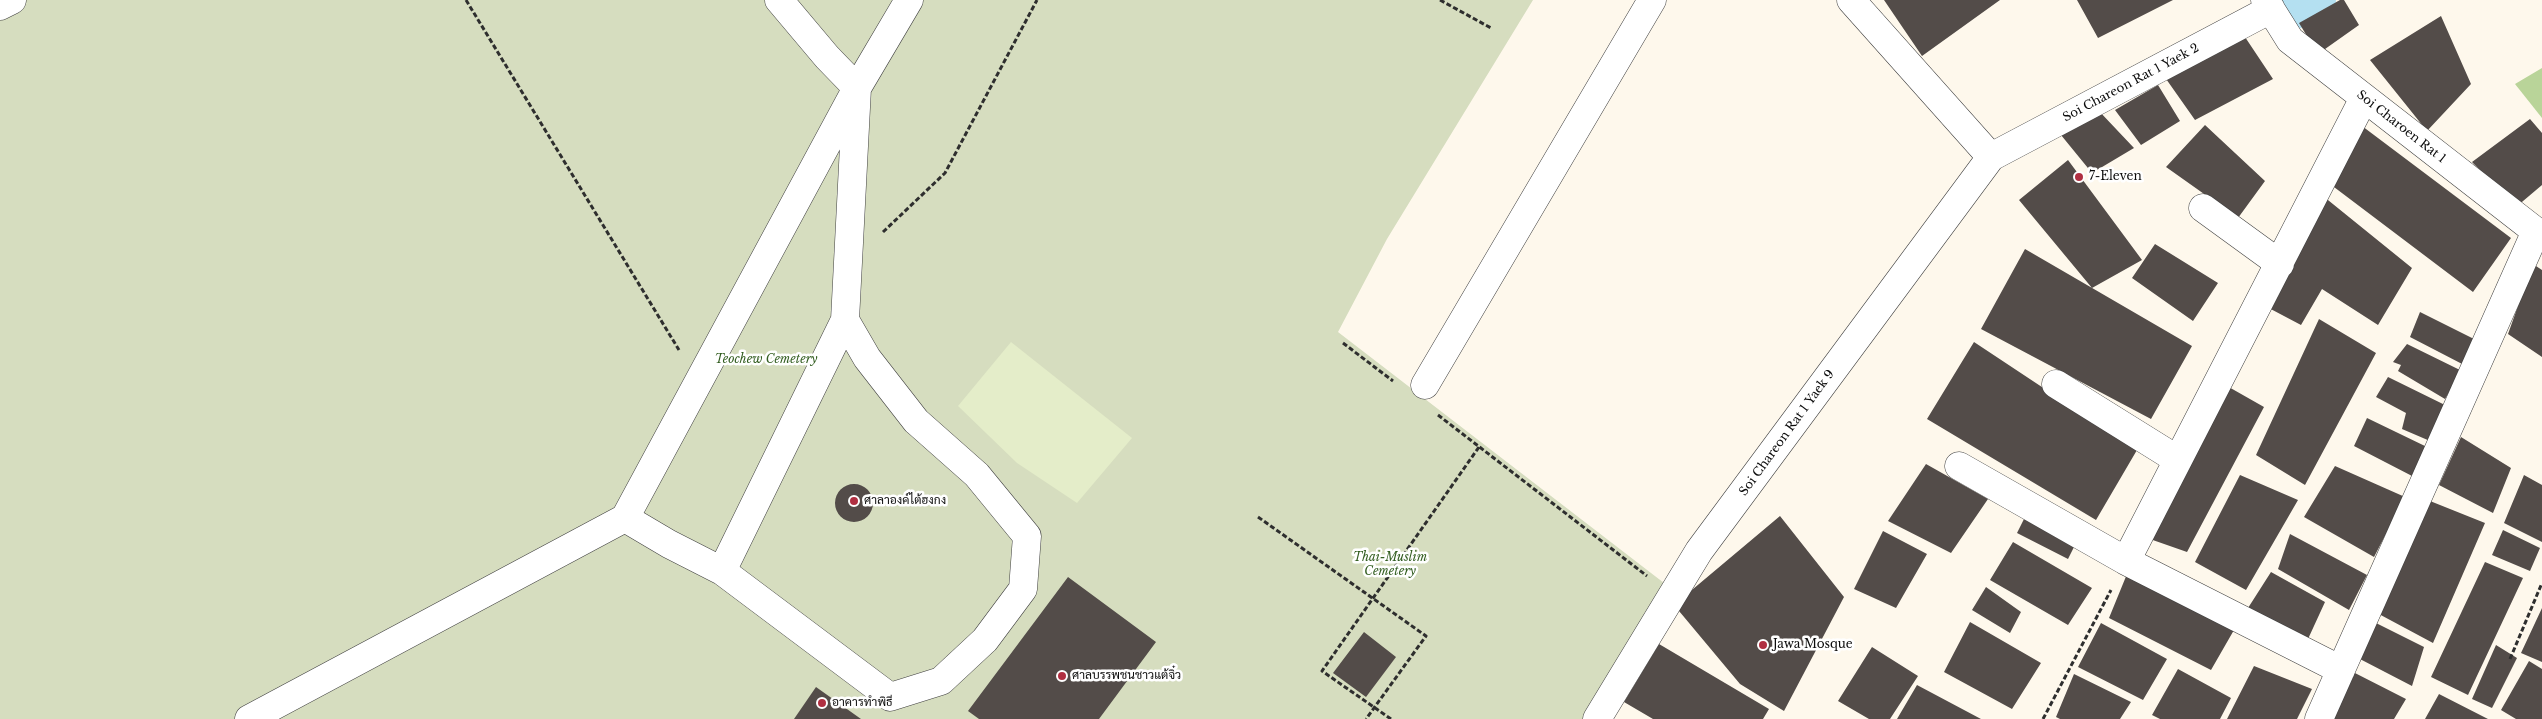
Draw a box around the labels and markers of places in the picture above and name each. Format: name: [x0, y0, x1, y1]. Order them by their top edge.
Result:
place label: 7-Eleven: [2089, 170, 2142, 184]
marker: 7-Eleven: [2073, 171, 2085, 183]
place label: ศาลาองค์ไต้ฮงกง: [864, 494, 946, 508]
marker: ศาลาองค์ไต้ฮงกง: [848, 495, 860, 507]
place label: Jawa Mosque: [1773, 638, 1853, 652]
marker: Jawa Mosque: [1757, 639, 1769, 651]
place label: ศาลบรรพชนชาวแต้จิ๋ว: [1072, 669, 1181, 683]
marker: ศาลบรรพชนชาวแต้จิ๋ว: [1056, 670, 1068, 682]
place label: อาคารทำพิธี: [832, 696, 893, 710]
marker: อาคารทำพิธี: [816, 697, 828, 709]

